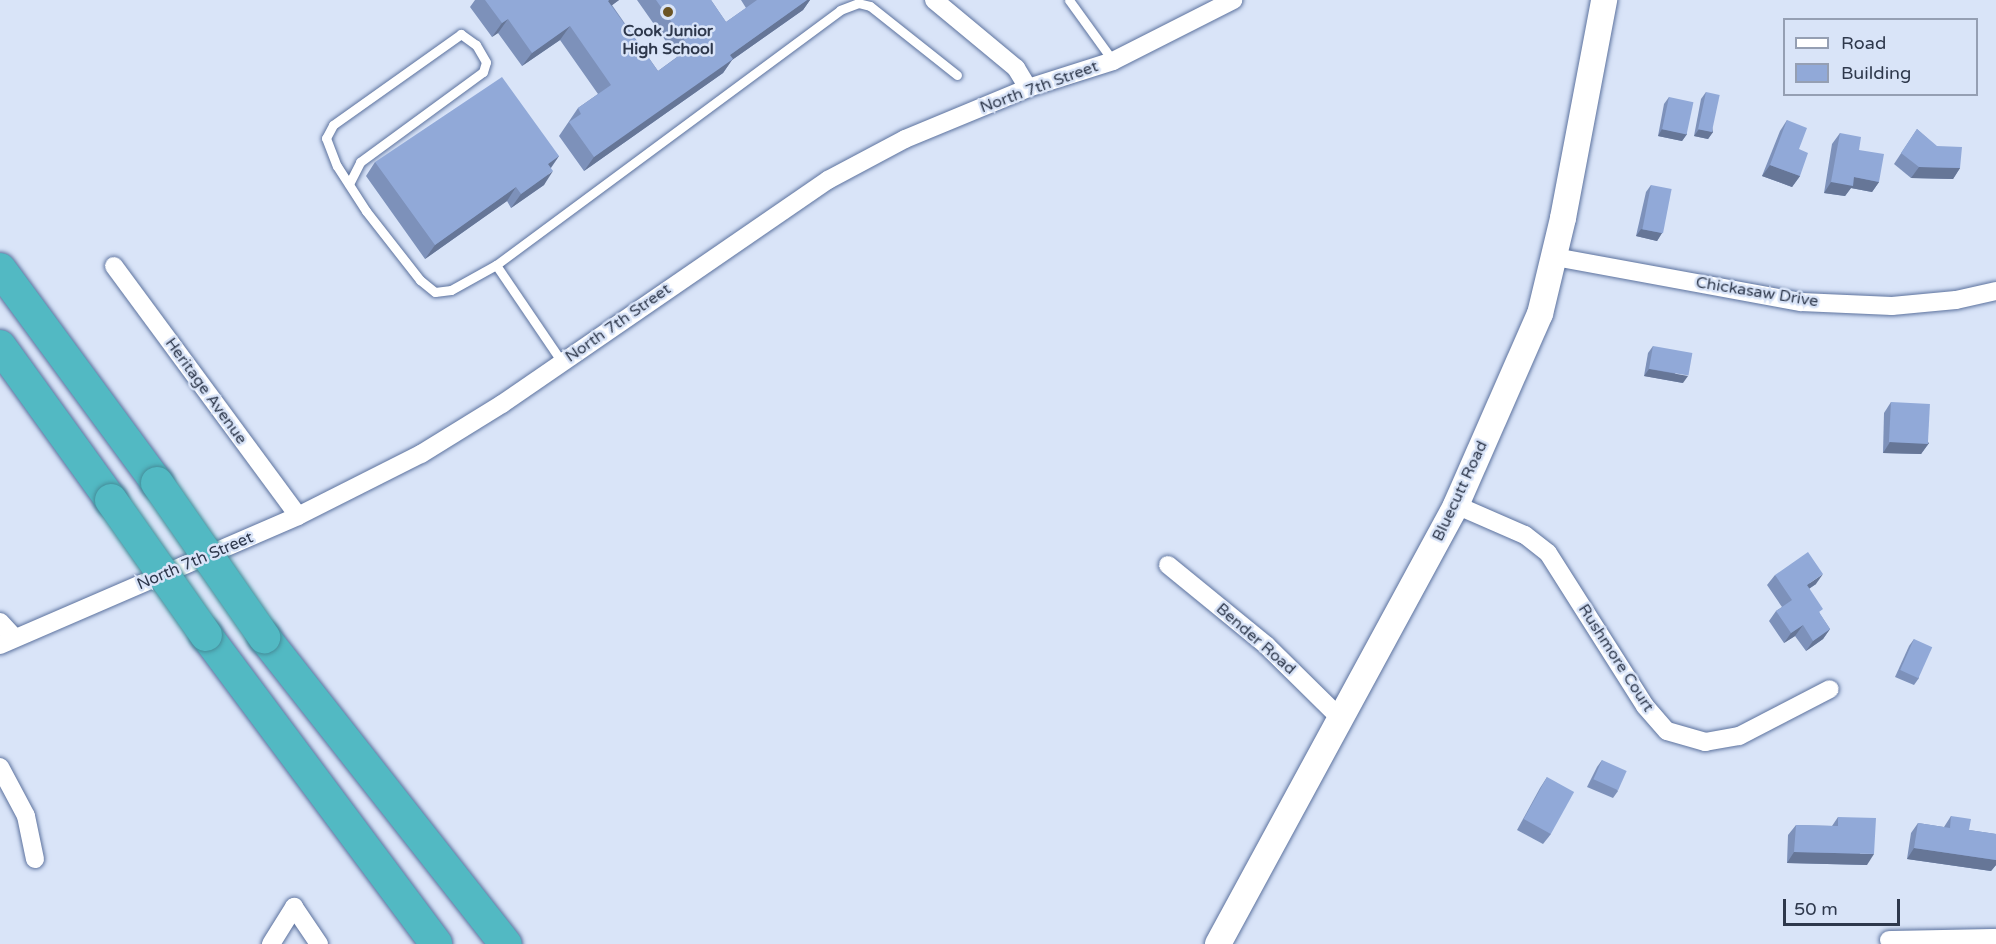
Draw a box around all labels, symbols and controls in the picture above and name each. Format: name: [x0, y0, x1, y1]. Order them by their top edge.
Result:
marker: Cook Junior High School: [661, 5, 675, 19]
legend: [1783, 18, 1978, 96]
place label: Cook Junior High School: [622, 21, 714, 59]
text: Road: [1841, 32, 1886, 54]
street label: North 7th Street: [977, 57, 1101, 117]
text: Building: [1841, 62, 1911, 84]
street label: Chickasaw Drive: [1694, 273, 1820, 311]
street label: North 7th Street: [562, 279, 674, 367]
street label: Heritage Avenue: [161, 334, 251, 448]
street label: Bluecutt Road: [1428, 438, 1492, 544]
street label: North 7th Street: [134, 528, 256, 594]
street label: Bender Road: [1212, 599, 1300, 679]
street label: Rushmore Court: [1574, 600, 1658, 716]
scale bar: [1786, 887, 1903, 925]
text: 50 m: [1794, 898, 1838, 920]

